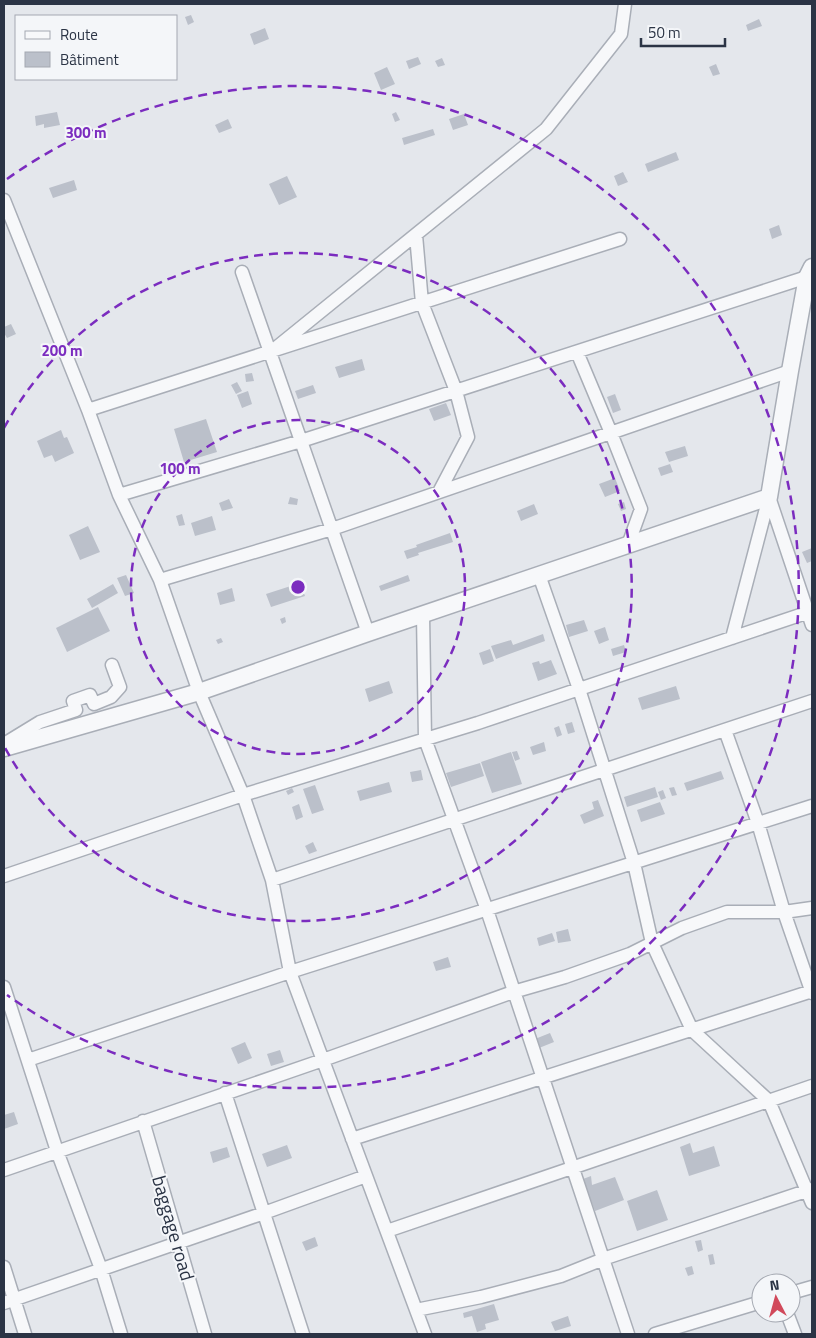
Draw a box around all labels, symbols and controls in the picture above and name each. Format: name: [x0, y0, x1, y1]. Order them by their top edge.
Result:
legend: [15, 15, 178, 80]
scale bar: [641, 15, 725, 47]
text: 50 m: [648, 21, 681, 44]
text: Route: [60, 23, 98, 46]
text: Bâtiment: [60, 48, 119, 71]
text: 300 m: [65, 121, 107, 144]
text: 200 m: [41, 339, 83, 362]
text: 100 m: [159, 457, 201, 480]
centre of rings: [289, 578, 307, 596]
street label: baggage road: [145, 1172, 203, 1284]
north arrow: [751, 1273, 801, 1323]
text: N: [769, 1274, 781, 1296]

